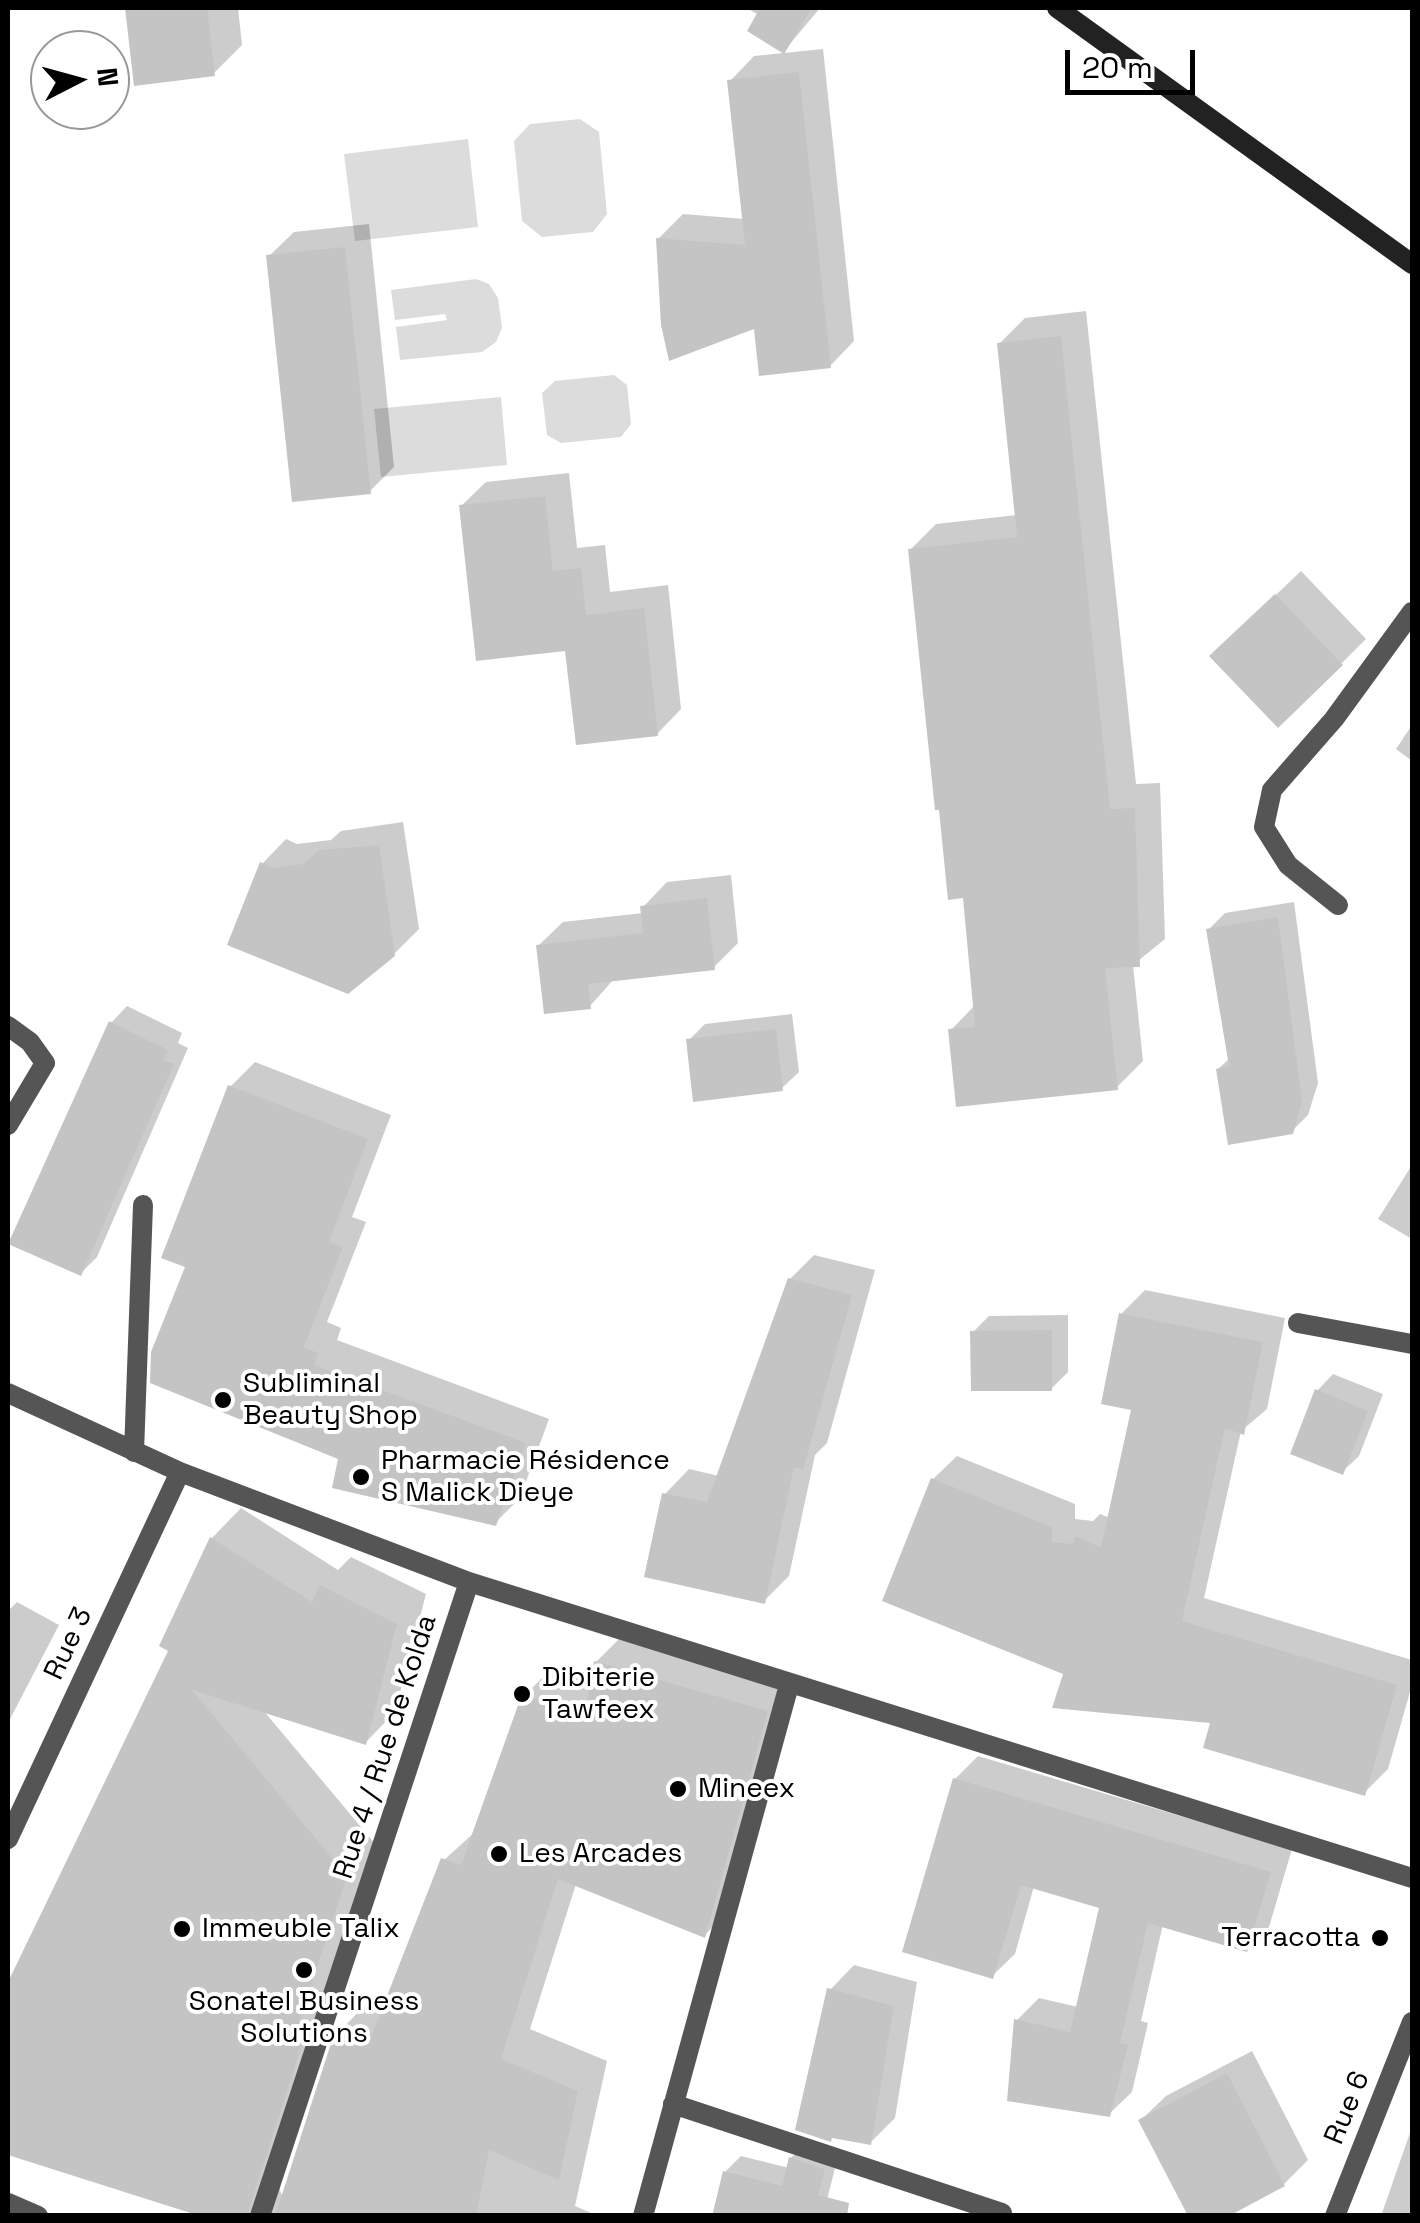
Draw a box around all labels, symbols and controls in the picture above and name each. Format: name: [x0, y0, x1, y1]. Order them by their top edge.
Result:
north arrow: [30, 30, 130, 130]
scale bar: [1070, 30, 1200, 92]
text: 20 m: [1082, 48, 1153, 87]
text: N: [89, 66, 127, 88]
place label: Subliminal Beauty Shop: [243, 1367, 418, 1433]
marker: Subliminal Beauty Shop: [212, 1389, 234, 1411]
place label: Pharmacie Résidence S Malick Dieye: [381, 1444, 670, 1510]
marker: Pharmacie Résidence S Malick Dieye: [350, 1466, 372, 1488]
street label: Rue 3: [38, 1603, 100, 1685]
street label: Rue 4 / Rue de Kolda: [327, 1611, 445, 1883]
place label: Dibiterie Tawfeex: [542, 1661, 655, 1727]
marker: Dibiterie Tawfeex: [511, 1683, 533, 1705]
place label: Mineex: [698, 1772, 795, 1806]
marker: Mineex: [667, 1778, 689, 1800]
place label: Les Arcades: [519, 1837, 682, 1871]
marker: Les Arcades: [488, 1843, 510, 1865]
place label: Immeuble Talix: [202, 1912, 400, 1946]
marker: Immeuble Talix: [171, 1918, 193, 1940]
place label: Terracotta: [1221, 1921, 1360, 1955]
marker: Terracotta: [1369, 1927, 1391, 1949]
marker: Sonatel Business Solutions: [293, 1959, 315, 1981]
place label: Sonatel Business Solutions: [189, 1985, 419, 2051]
street label: Rue 6: [1318, 2067, 1378, 2149]

